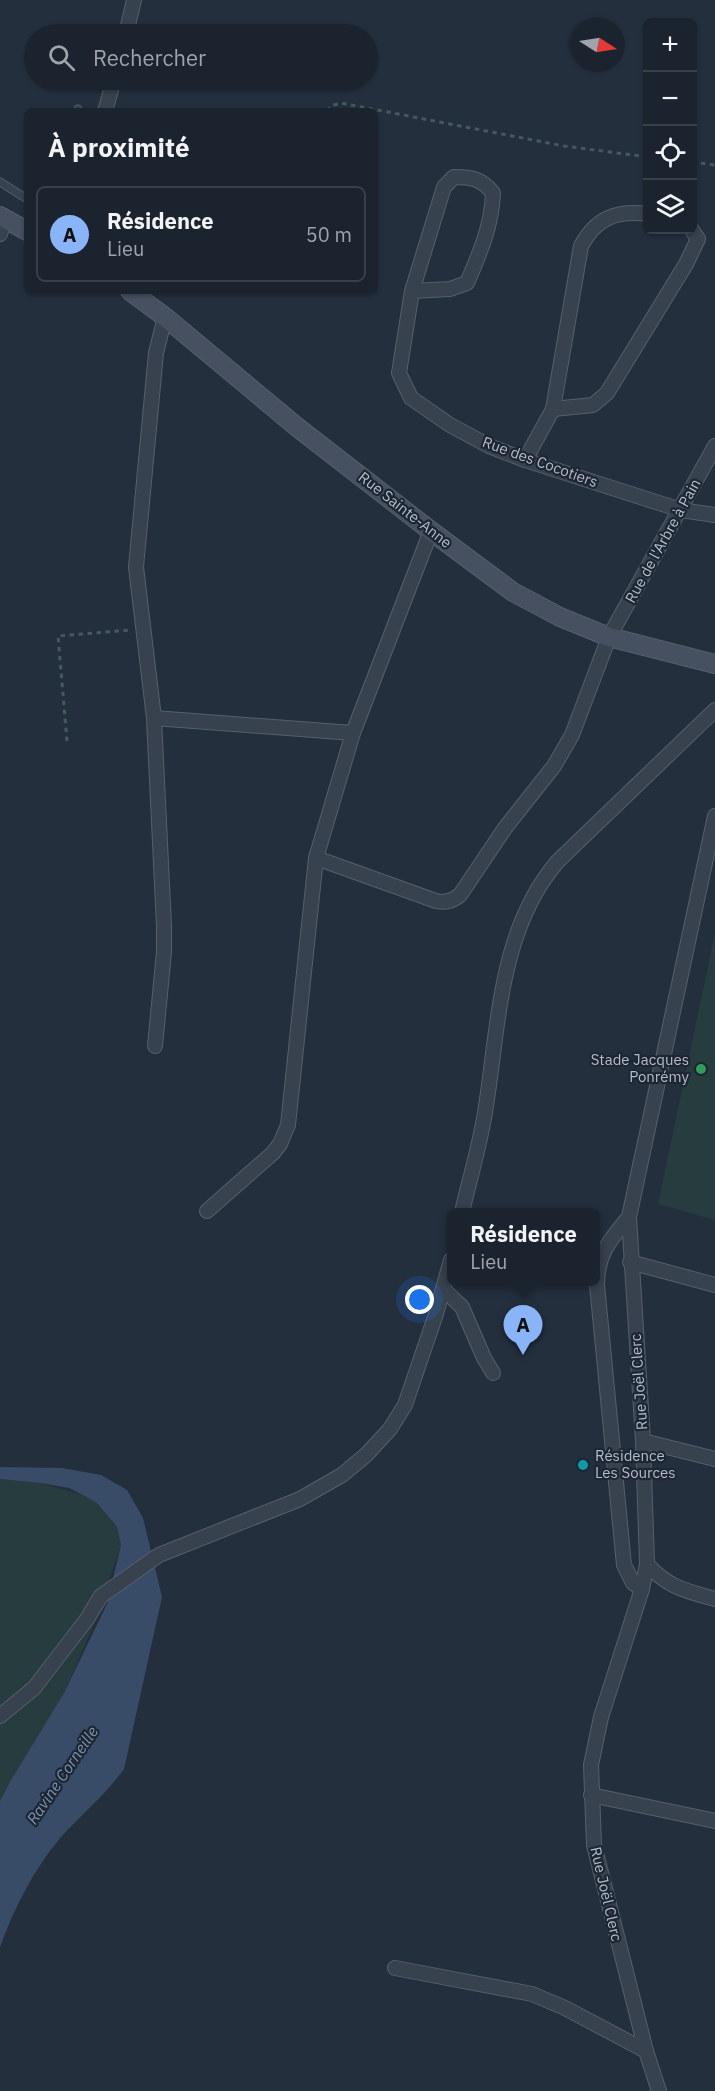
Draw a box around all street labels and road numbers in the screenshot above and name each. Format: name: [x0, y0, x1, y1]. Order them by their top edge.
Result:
street label: Rue des Cocotiers: [480, 432, 600, 491]
street label: Rue Sainte-Anne: [355, 467, 456, 552]
street label: Rue de l'Arbre à Pain: [621, 475, 705, 606]
street label: Rue Joël Clerc: [626, 1333, 651, 1431]
street label: Rue Joël Clerc: [586, 1845, 627, 1943]

